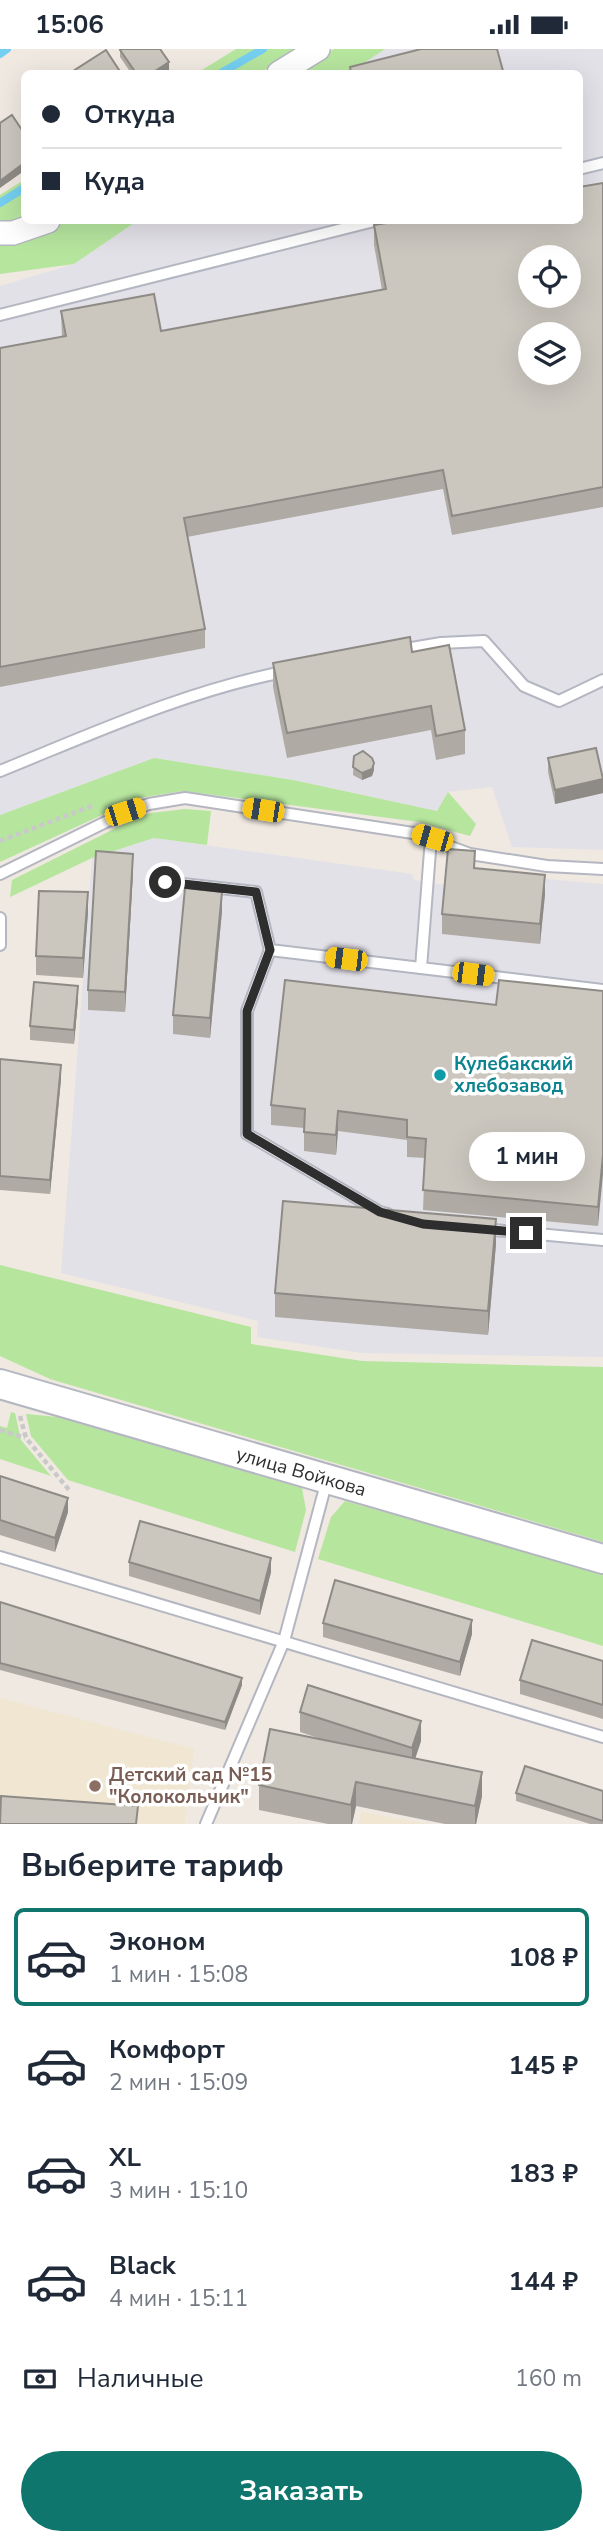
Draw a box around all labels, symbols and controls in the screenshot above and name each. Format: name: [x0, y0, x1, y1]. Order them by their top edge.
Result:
text: 15:06: [35, 7, 104, 42]
text: Откуда: [84, 97, 176, 132]
text: Куда: [84, 164, 145, 199]
map controls: [518, 245, 581, 385]
button: locate: [518, 245, 581, 308]
button: layers: [518, 322, 581, 385]
car: [102, 796, 149, 828]
car: [241, 796, 286, 824]
car: [409, 822, 456, 854]
route start: [149, 866, 181, 898]
car: [324, 946, 369, 972]
car: [451, 961, 496, 987]
place label: Кулебакский хлебозавод: [454, 1051, 573, 1099]
marker: Кулебакский хлебозавод: [432, 1067, 448, 1083]
callout: 1 мин: [468, 1131, 584, 1181]
text: 1 мин: [495, 1141, 559, 1172]
route end: [510, 1217, 542, 1249]
street label: улица Войкова: [233, 1441, 369, 1503]
place label: Детский сад №15 "Колокольчик": [109, 1762, 272, 1810]
marker: Детский сад №15 "Колокольчик": [87, 1778, 103, 1794]
text: Выберите тариф: [21, 1844, 284, 1887]
text: Эконом: [109, 1924, 206, 1959]
icon: car: [25, 1926, 88, 1989]
text: 108 ₽: [509, 1940, 578, 1975]
text: 1 мин · 15:08: [109, 1959, 248, 1990]
text: Комфорт: [109, 2032, 225, 2067]
icon: car: [25, 2034, 88, 2097]
text: 145 ₽: [509, 2048, 578, 2083]
text: 2 мин · 15:09: [109, 2067, 248, 2098]
text: XL: [109, 2140, 141, 2175]
icon: car: [25, 2142, 88, 2205]
text: 183 ₽: [509, 2156, 578, 2191]
text: 3 мин · 15:10: [109, 2175, 248, 2206]
text: Black: [109, 2248, 176, 2283]
icon: car: [25, 2250, 88, 2313]
text: 144 ₽: [509, 2264, 578, 2299]
text: 4 мин · 15:11: [109, 2283, 248, 2314]
icon: cash: [21, 2360, 59, 2398]
text: Наличные: [77, 2361, 204, 2396]
text: 160 m: [515, 2363, 582, 2394]
button: Заказать: [21, 2451, 582, 2531]

